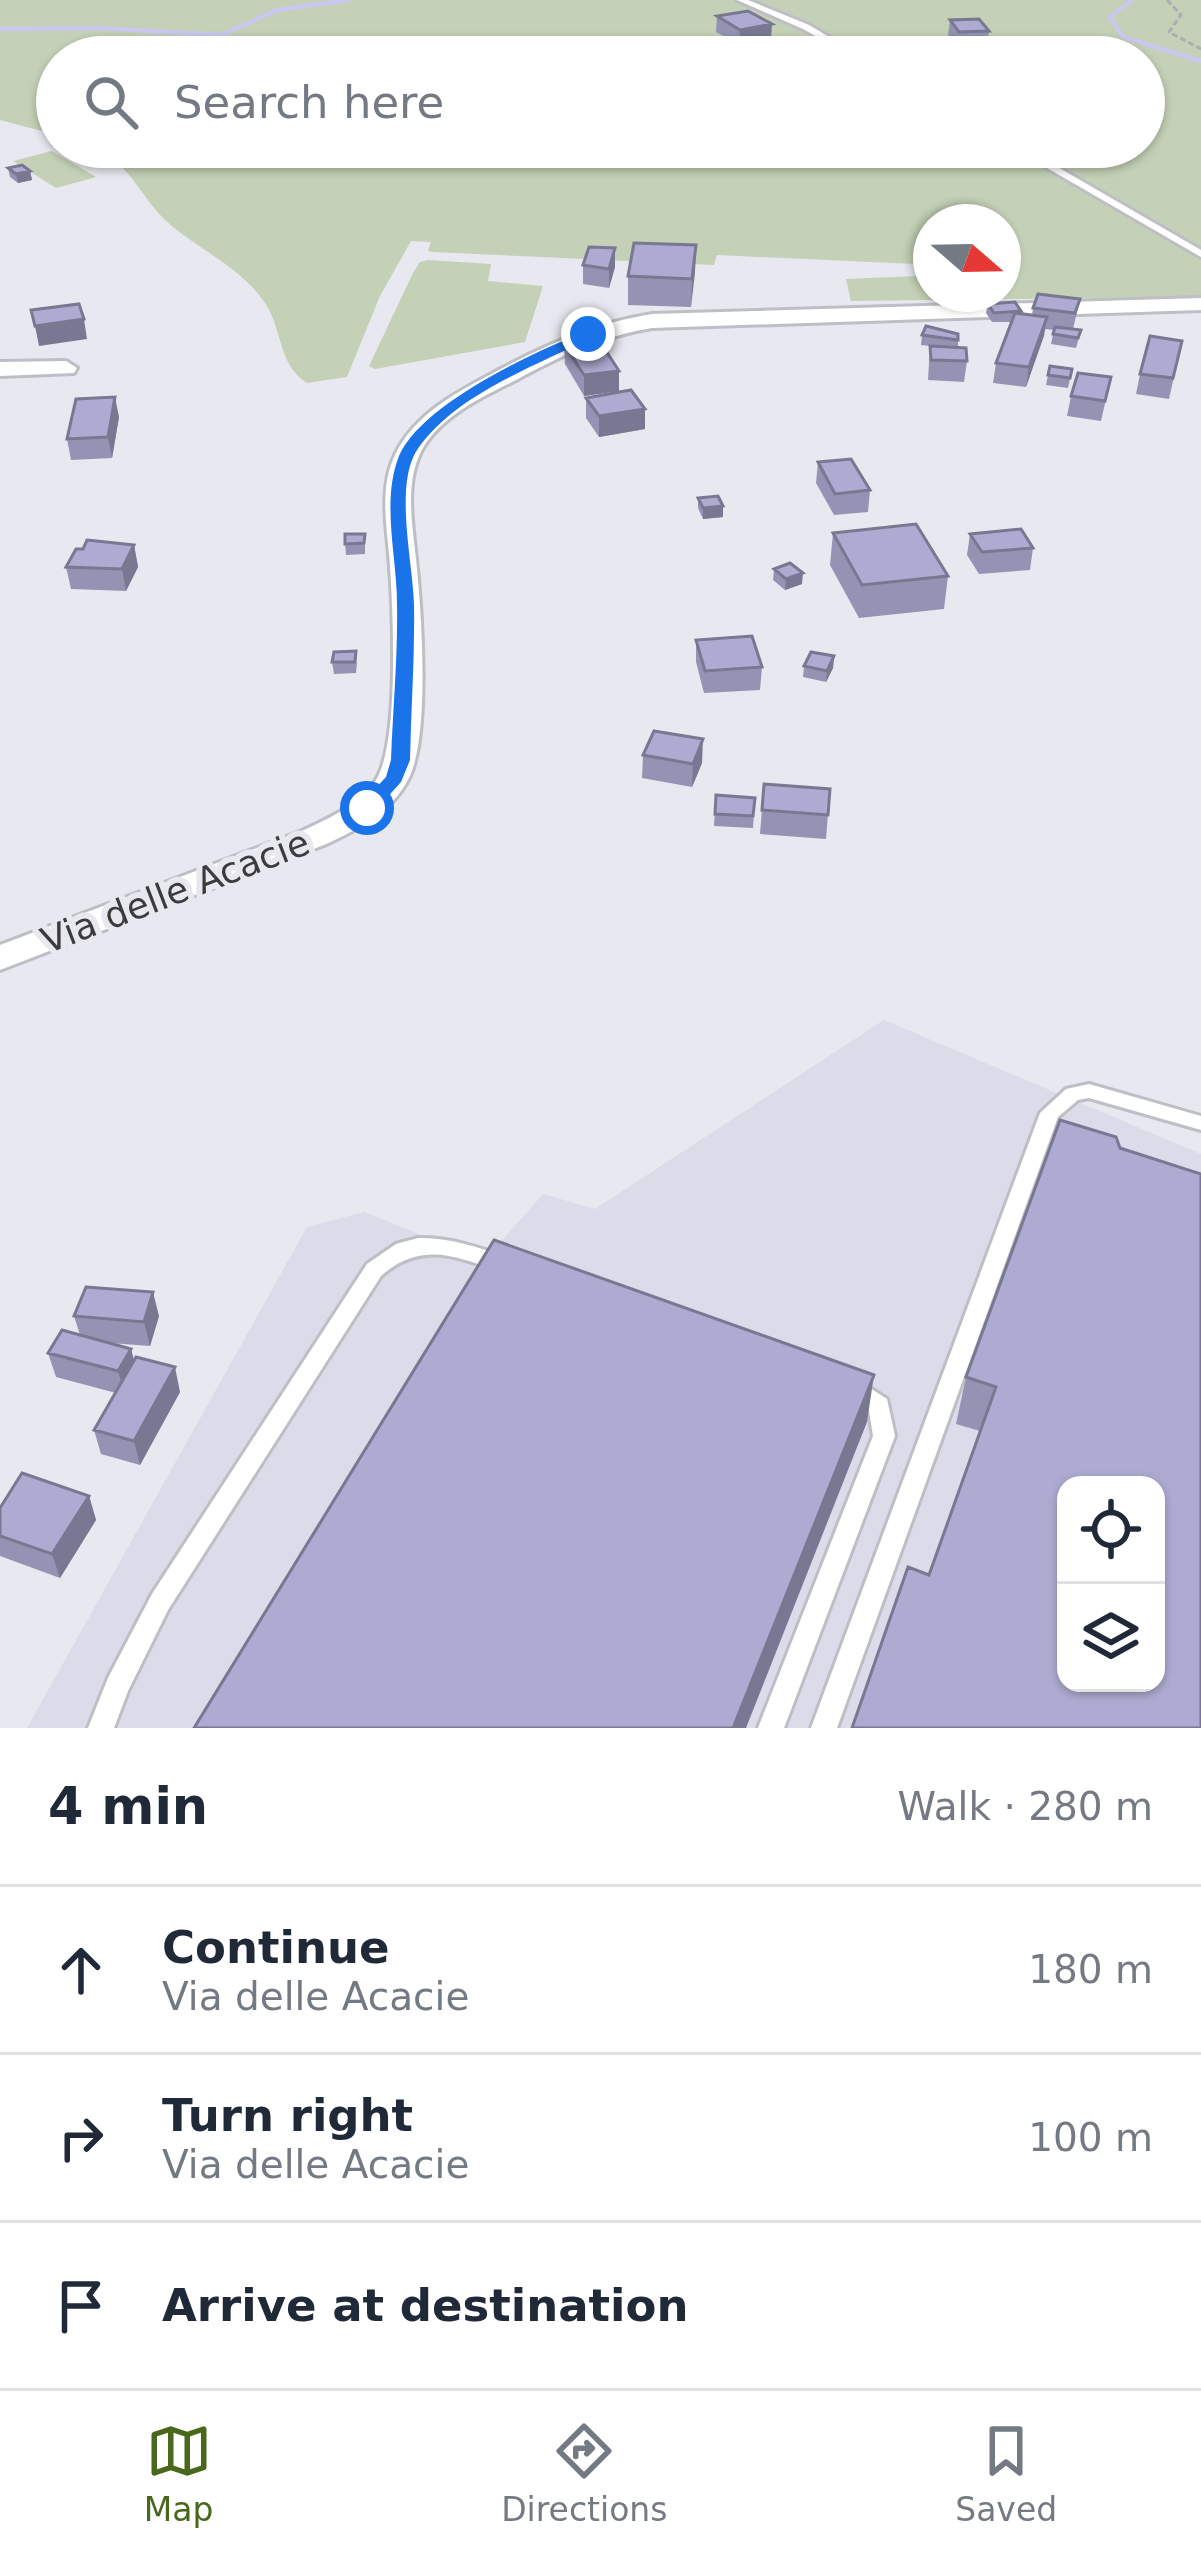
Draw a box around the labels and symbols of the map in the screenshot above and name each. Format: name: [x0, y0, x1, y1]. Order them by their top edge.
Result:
north arrow: [913, 204, 1021, 312]
route end: [561, 307, 615, 361]
route start: [340, 781, 394, 835]
street label: Via delle Acacie: [35, 821, 315, 961]

